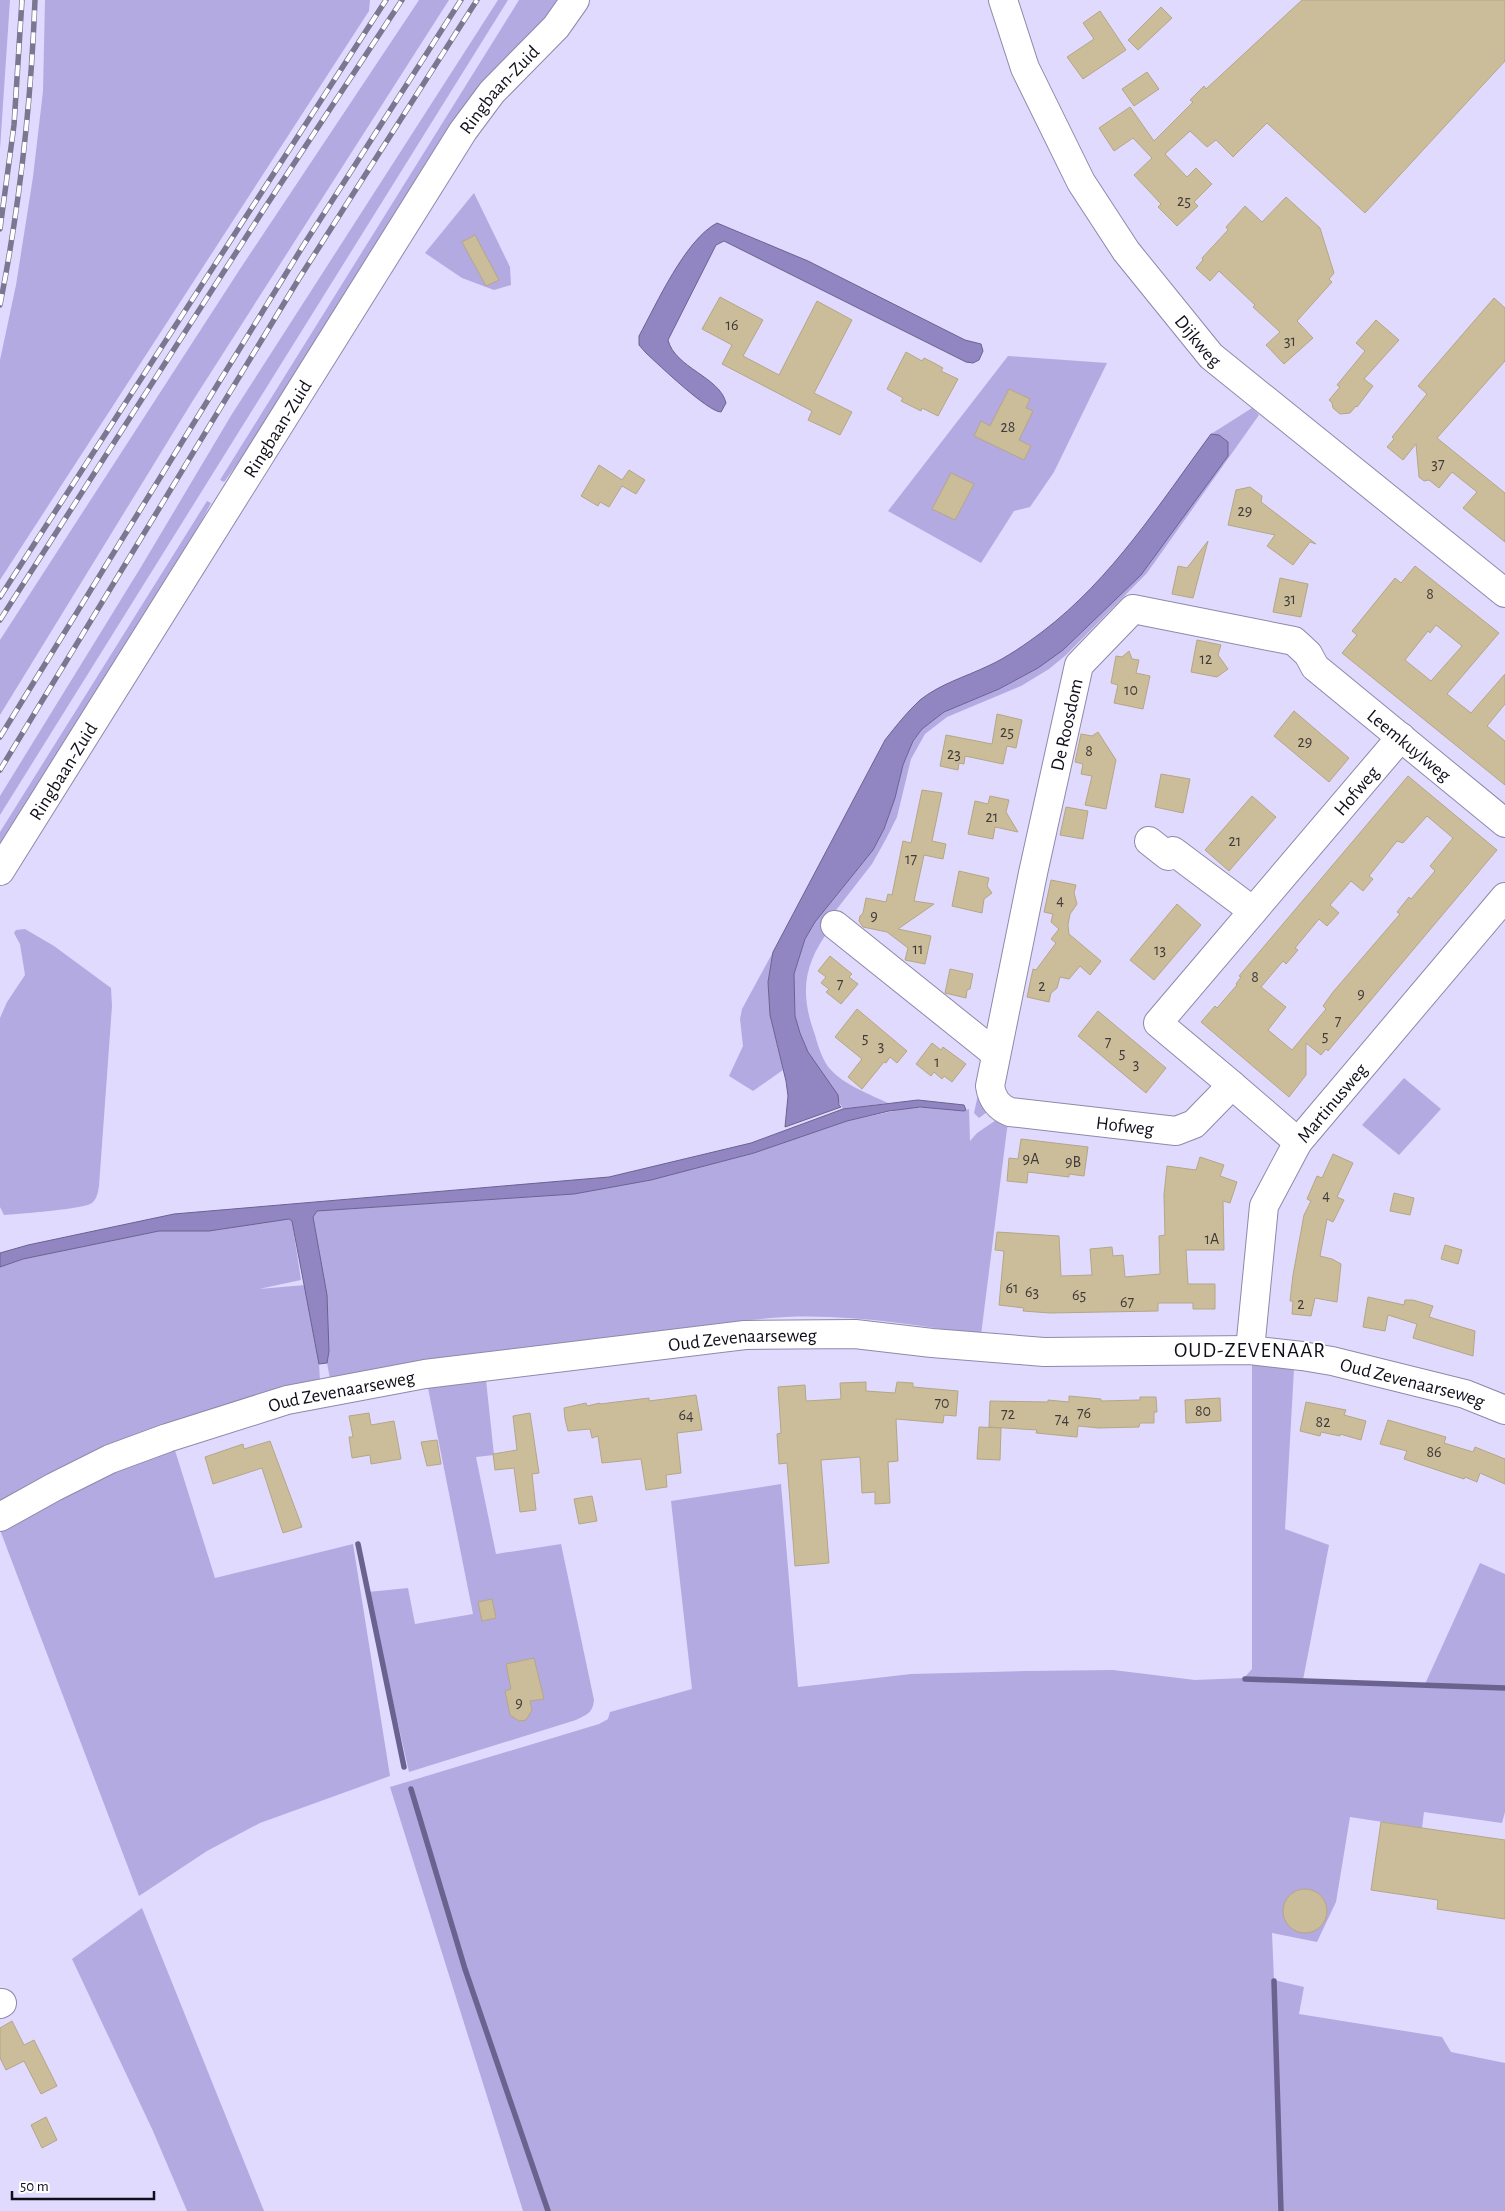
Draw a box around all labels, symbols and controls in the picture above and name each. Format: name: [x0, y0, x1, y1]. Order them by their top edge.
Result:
street label: Ringbaan-Zuid: [456, 42, 543, 138]
house number: 25: [1177, 193, 1191, 209]
street label: Dijkweg: [1171, 312, 1225, 372]
house number: 16: [725, 317, 739, 333]
house number: 31: [1284, 333, 1296, 349]
street label: Ringbaan-Zuid: [241, 377, 316, 481]
house number: 28: [1001, 419, 1015, 435]
house number: 37: [1431, 456, 1445, 472]
house number: 29: [1238, 503, 1252, 519]
house number: 8: [1426, 586, 1434, 602]
house number: 31: [1284, 591, 1296, 607]
house number: 12: [1200, 651, 1212, 667]
street label: De Roosdom: [1048, 677, 1087, 773]
house number: 10: [1124, 682, 1138, 698]
street label: Leemkuylweg: [1363, 706, 1454, 786]
street label: Ringbaan-Zuid: [26, 720, 101, 824]
house number: 25: [1000, 724, 1014, 740]
house number: 29: [1298, 734, 1312, 750]
house number: 8: [1085, 743, 1093, 759]
house number: 23: [947, 746, 961, 762]
street label: Hofweg: [1331, 762, 1383, 819]
house number: 21: [986, 809, 998, 825]
house number: 21: [1229, 833, 1241, 849]
house number: 17: [905, 851, 917, 867]
house number: 4: [1056, 892, 1064, 908]
house number: 9: [870, 908, 878, 924]
house number: 11: [912, 941, 924, 957]
house number: 13: [1154, 942, 1166, 958]
house number: 8: [1251, 969, 1259, 985]
house number: 7: [837, 976, 844, 992]
house number: 2: [1038, 978, 1046, 994]
house number: 9: [1357, 986, 1365, 1002]
house number: 7: [1335, 1013, 1342, 1029]
house number: 5: [1322, 1028, 1328, 1044]
house number: 5: [862, 1030, 868, 1046]
house number: 7: [1105, 1034, 1112, 1050]
house number: 3: [878, 1038, 884, 1054]
house number: 5: [1119, 1045, 1125, 1061]
house number: 1: [934, 1054, 940, 1070]
house number: 3: [1133, 1056, 1139, 1072]
street label: Martinusweg: [1294, 1060, 1372, 1147]
street label: Hofweg: [1095, 1114, 1155, 1140]
house number: 9A: [1023, 1151, 1039, 1167]
house number: 9B: [1065, 1154, 1081, 1170]
house number: 4: [1322, 1187, 1330, 1203]
house number: 1A: [1205, 1231, 1219, 1247]
house number: 61: [1005, 1280, 1019, 1296]
house number: 63: [1025, 1284, 1039, 1300]
house number: 65: [1072, 1287, 1086, 1303]
house number: 67: [1120, 1294, 1134, 1310]
house number: 2: [1297, 1296, 1305, 1312]
street label: Oud Zevenaarseweg: [667, 1326, 818, 1355]
district label: OUD-ZEVENAAR: [1174, 1340, 1326, 1361]
street label: Oud Zevenaarseweg: [1338, 1355, 1488, 1412]
street label: Oud Zevenaarseweg: [266, 1368, 417, 1416]
house number: 70: [934, 1395, 950, 1411]
house number: 80: [1195, 1403, 1211, 1419]
house number: 76: [1077, 1405, 1091, 1421]
house number: 72: [1001, 1406, 1015, 1422]
house number: 64: [678, 1407, 694, 1423]
house number: 74: [1055, 1411, 1069, 1427]
house number: 82: [1316, 1414, 1330, 1430]
house number: 86: [1426, 1444, 1442, 1460]
house number: 9: [515, 1695, 523, 1711]
scale bar: [12, 2168, 155, 2200]
text: 50 m: [20, 2179, 49, 2194]

